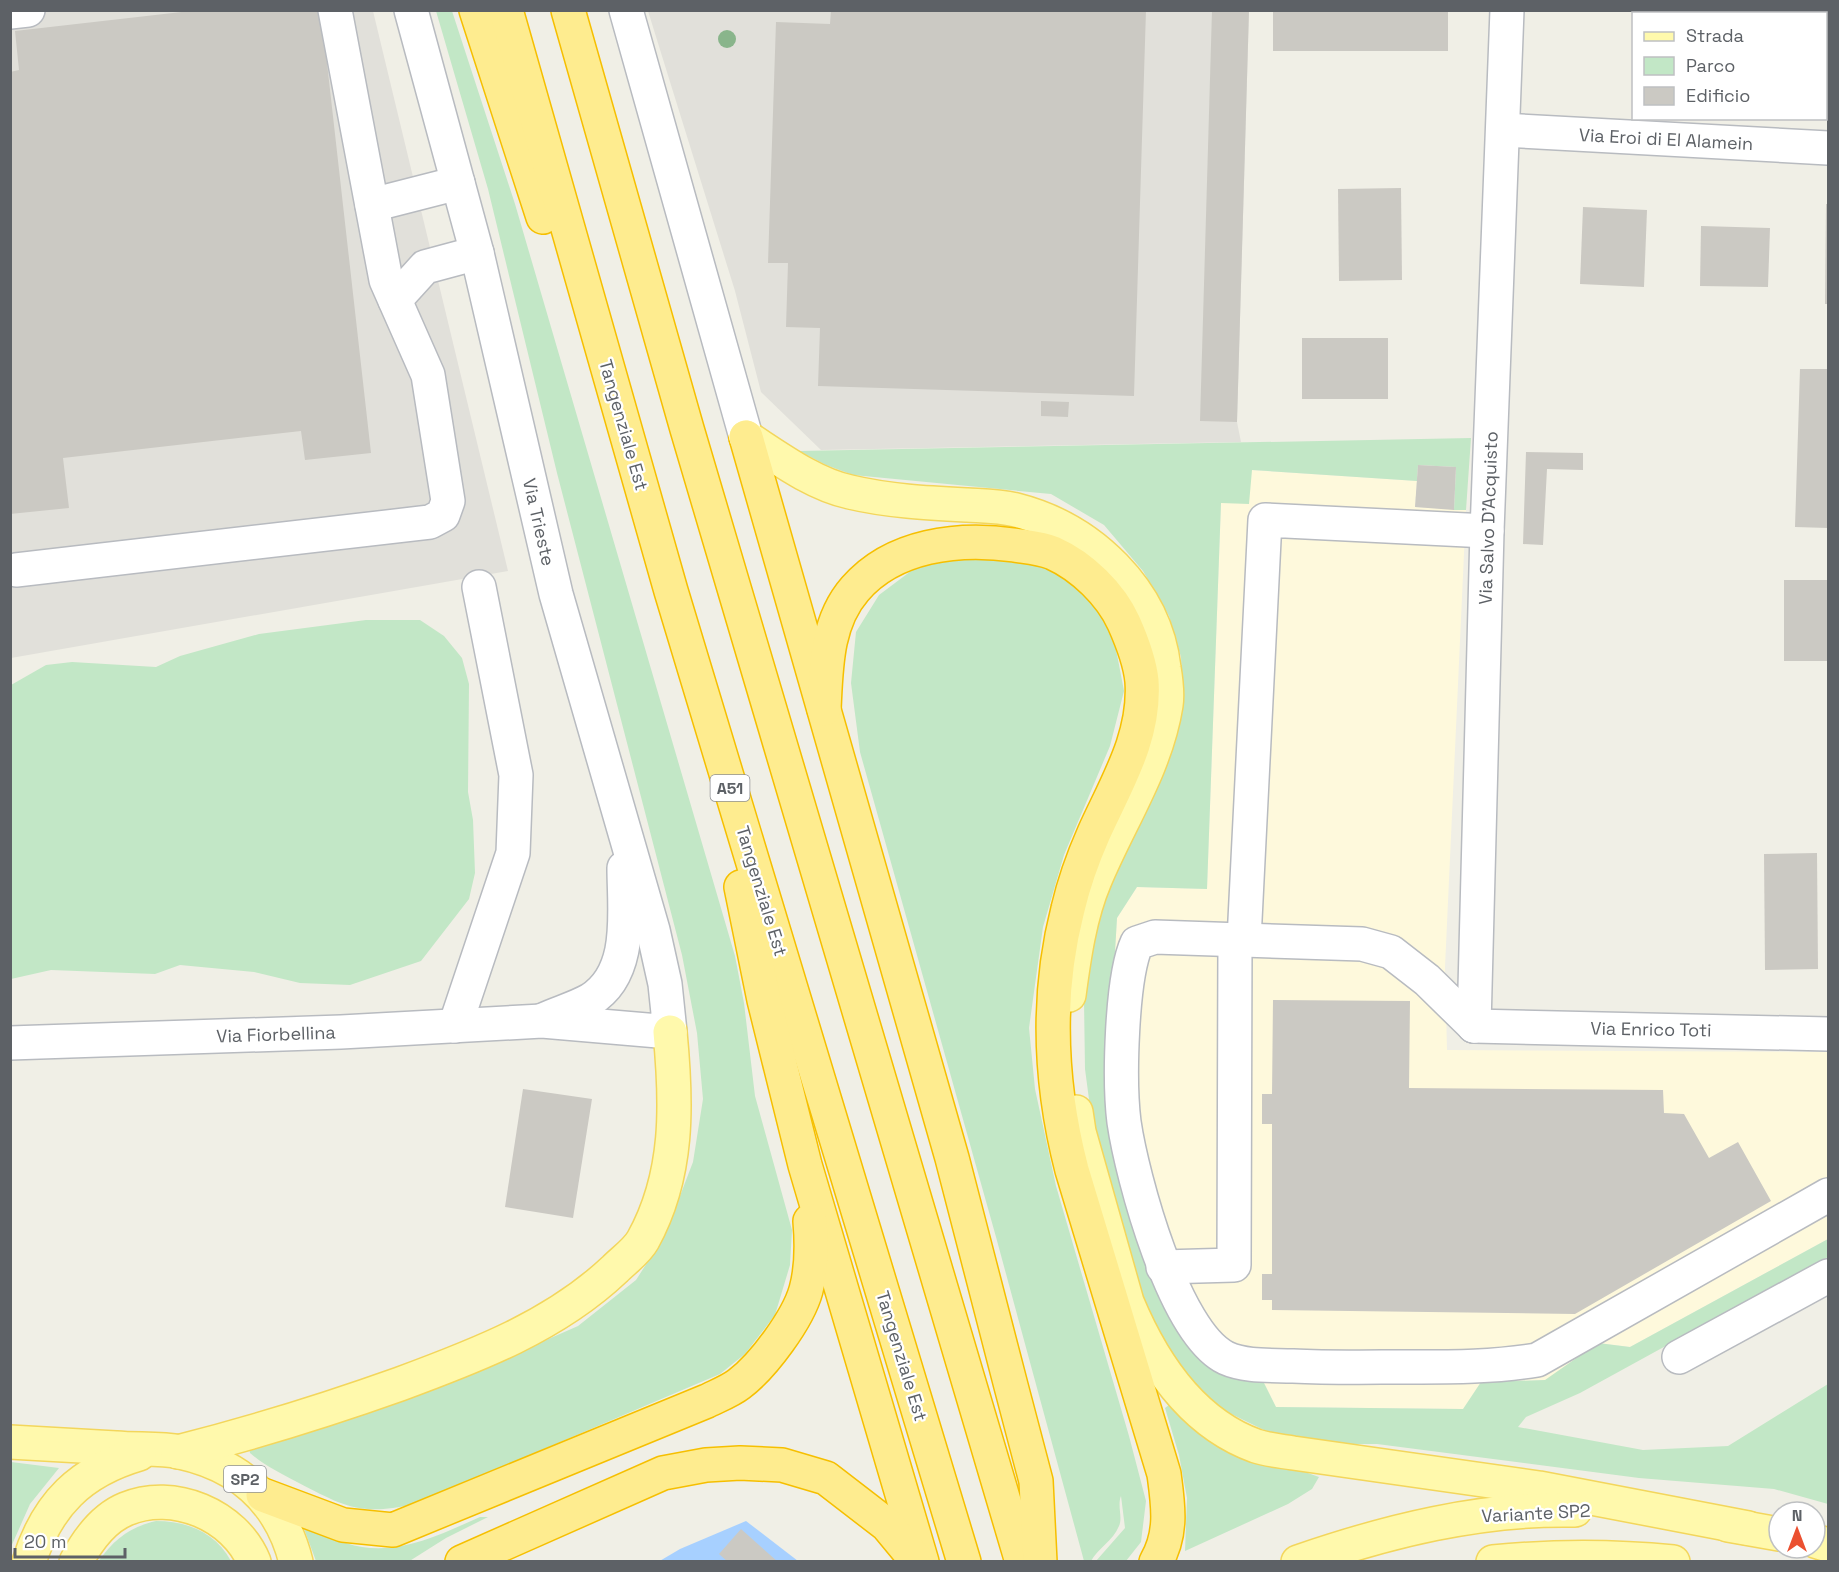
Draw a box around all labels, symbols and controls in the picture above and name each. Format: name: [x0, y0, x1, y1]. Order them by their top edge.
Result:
legend: [1632, 12, 1827, 120]
text: Strada: [1686, 24, 1744, 47]
text: Parco: [1686, 54, 1735, 77]
text: Edificio: [1686, 84, 1750, 107]
street label: Via Eroi di El Alamein: [1578, 123, 1754, 155]
street label: Tangenziale Est: [594, 357, 654, 493]
street label: Via Salvo D'Acquisto: [1473, 431, 1503, 605]
street label: Via Trieste: [518, 476, 560, 568]
road number: A51: [710, 775, 750, 801]
street label: Tangenziale Est: [731, 823, 793, 959]
street label: Via Enrico Toti: [1590, 1016, 1712, 1042]
street label: Via Fiorbellina: [216, 1020, 336, 1048]
street label: Tangenziale Est: [871, 1288, 933, 1424]
road number: SP2: [224, 1466, 266, 1492]
street label: Variante SP2: [1481, 1499, 1591, 1527]
north arrow: [1767, 1500, 1827, 1560]
text: N: [1792, 1505, 1802, 1526]
scale bar: [15, 1521, 124, 1559]
text: 20 m: [24, 1530, 67, 1553]

